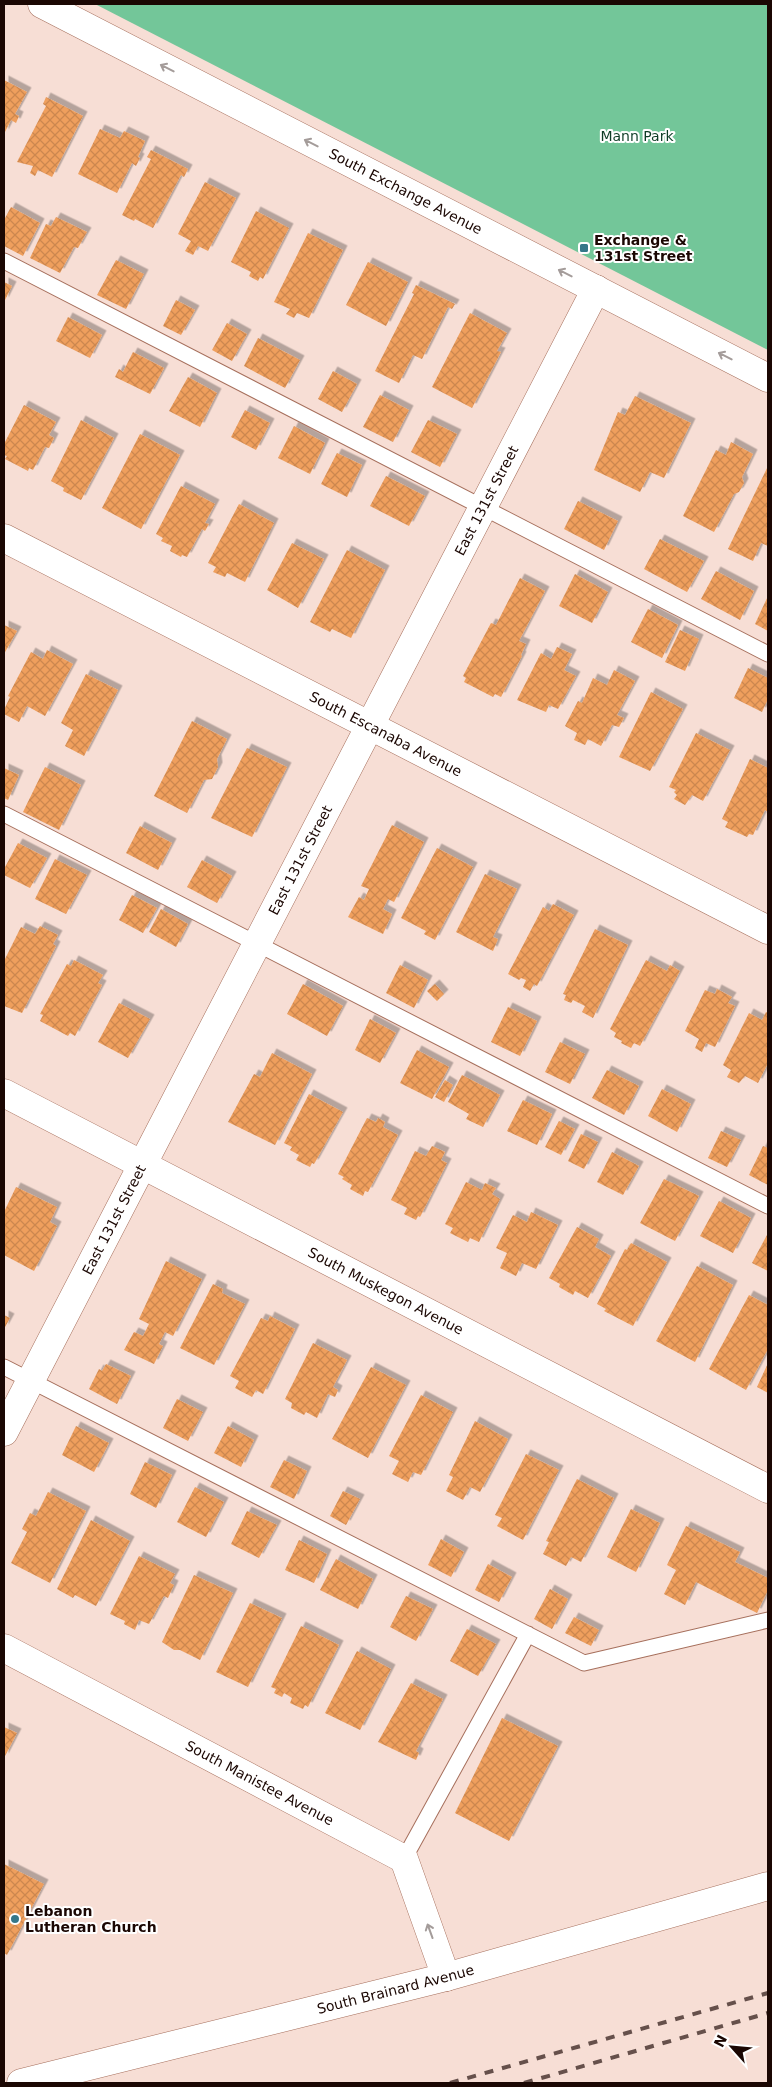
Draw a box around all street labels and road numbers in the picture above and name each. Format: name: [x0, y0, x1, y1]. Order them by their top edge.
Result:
street label: South Exchange Avenue: [326, 145, 485, 237]
street label: East 131st Street: [451, 443, 522, 558]
street label: South Escanaba Avenue: [307, 688, 465, 780]
street label: East 131st Street: [265, 802, 335, 918]
street label: East 131st Street: [79, 1162, 149, 1277]
street label: South Muskegon Avenue: [305, 1244, 466, 1338]
street label: South Manistee Avenue: [183, 1737, 336, 1828]
street label: South Brainard Avenue: [315, 1961, 476, 2017]

